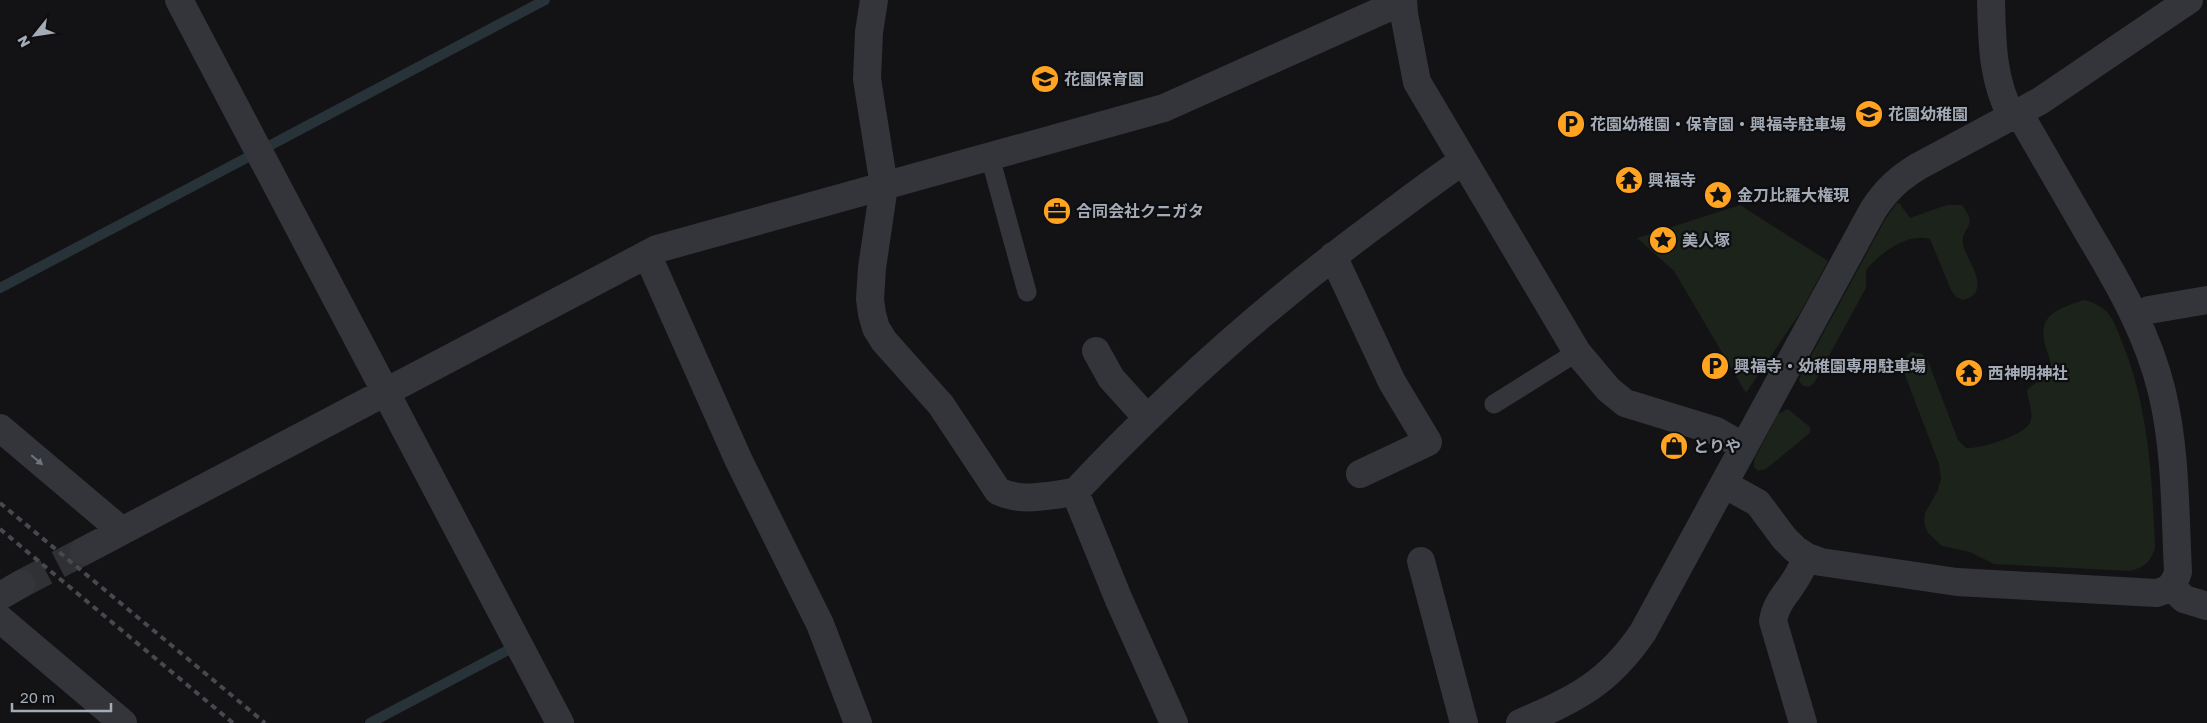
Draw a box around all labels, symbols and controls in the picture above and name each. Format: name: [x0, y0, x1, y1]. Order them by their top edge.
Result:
north arrow: [10, 10, 60, 60]
text: N: [13, 33, 33, 51]
school or university icon: 花園保育園: [1030, 64, 1060, 94]
place label: 花園保育園: [1064, 69, 1144, 89]
school or university icon: 花園幼稚園: [1854, 99, 1884, 129]
place label: 花園幼稚園: [1888, 104, 1968, 124]
parking icon: 花園幼稚園・保育園・興福寺駐車場: [1556, 109, 1586, 139]
place label: 花園幼稚園・保育園・興福寺駐車場: [1590, 114, 1846, 134]
temple icon: 興福寺: [1614, 165, 1644, 195]
place label: 興福寺: [1648, 170, 1696, 190]
place icon: 金刀比羅大権現: [1703, 180, 1733, 210]
place label: 金刀比羅大権現: [1737, 185, 1849, 205]
office icon: 合同会社クニガタ: [1042, 196, 1072, 226]
place label: 合同会社クニガタ: [1076, 201, 1204, 221]
place icon: 美人塚: [1648, 225, 1678, 255]
place label: 美人塚: [1682, 230, 1730, 250]
parking icon: 興福寺・幼稚園専用駐車場: [1700, 351, 1730, 381]
place label: 興福寺・幼稚園専用駐車場: [1734, 356, 1926, 376]
temple icon: 西神明神社: [1954, 358, 1984, 388]
place label: 西神明神社: [1988, 363, 2068, 383]
shop icon: とりや: [1659, 431, 1689, 461]
place label: とりや: [1693, 436, 1741, 456]
one-way arrow: [31, 454, 44, 465]
scale bar: [12, 680, 111, 712]
text: 20 m: [20, 688, 55, 706]

